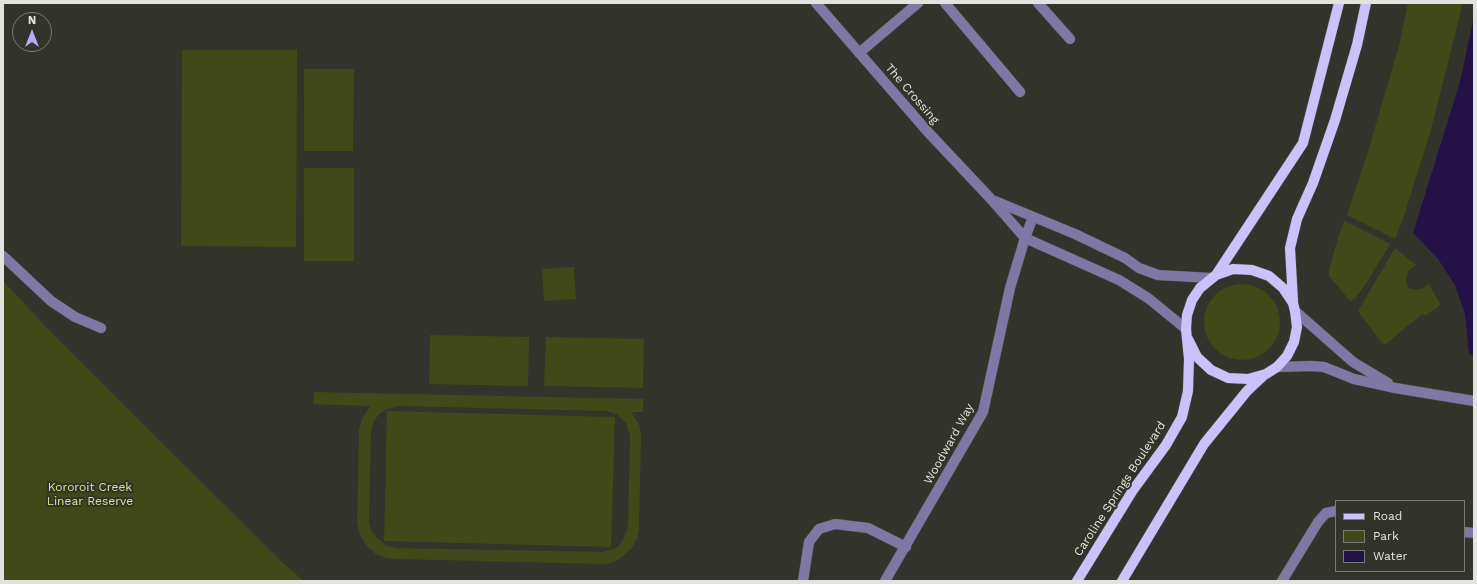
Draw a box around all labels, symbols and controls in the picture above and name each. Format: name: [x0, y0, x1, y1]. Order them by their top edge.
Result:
north arrow: [12, 12, 52, 52]
text: N: [28, 14, 36, 27]
street label: The Crossing: [882, 61, 942, 127]
street label: Woodward Way: [921, 401, 977, 487]
street label: Caroline Springs Boulevard: [1071, 419, 1169, 559]
park label: Kororoit Creek Linear Reserve: [47, 480, 133, 508]
legend: [1335, 500, 1465, 572]
text: Road: [1373, 509, 1402, 523]
text: Park: [1373, 529, 1399, 543]
text: Water: [1373, 549, 1407, 563]

